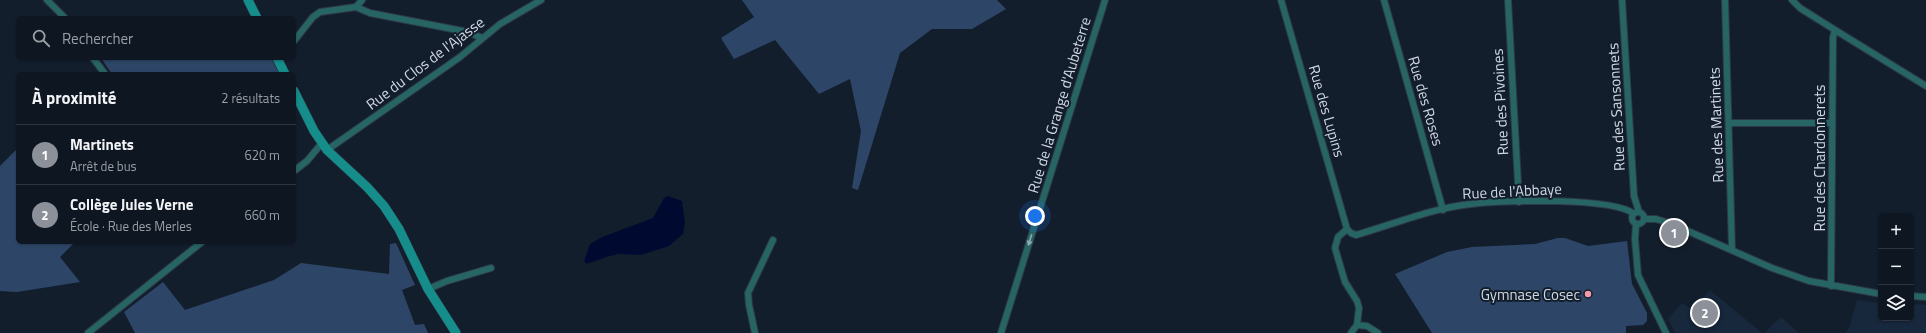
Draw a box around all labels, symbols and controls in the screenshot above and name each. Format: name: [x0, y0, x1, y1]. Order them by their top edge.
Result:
street label: Rue du Clos de l'Ajasse: [361, 11, 489, 115]
street label: Rue de la Grange d'Aubeterre: [1021, 14, 1097, 196]
search box: [16, 16, 296, 60]
icon: search: [30, 27, 52, 49]
text: Rechercher: [62, 27, 133, 50]
street label: Rue des Sansonnets: [1601, 42, 1631, 172]
street label: Rue des Pivoines: [1486, 48, 1514, 156]
street label: Rue des Roses: [1402, 53, 1450, 149]
street label: Rue des Lupins: [1303, 62, 1351, 160]
street label: Rue des Martinets: [1702, 67, 1730, 183]
text: À proximité: [32, 85, 116, 111]
street label: Rue des Chardonnerets: [1808, 85, 1831, 231]
text: 2 résultats: [221, 88, 280, 108]
text: Martinets: [70, 133, 134, 156]
text: 1: [41, 145, 49, 165]
text: 620 m: [244, 145, 280, 165]
text: Arrêt de bus: [70, 156, 137, 176]
street label: Rue de l'Abbaye: [1462, 177, 1562, 205]
text: Collège Jules Verne: [70, 193, 193, 216]
text: 2: [41, 205, 49, 225]
text: 660 m: [244, 205, 280, 225]
your location: [1025, 206, 1045, 226]
map controls: [1878, 213, 1914, 321]
button: +: [1878, 213, 1914, 249]
text: École · Rue des Merles: [70, 216, 192, 236]
pin: 1: [1661, 218, 1687, 248]
one-way arrow: [1027, 234, 1033, 246]
button: −: [1878, 249, 1914, 285]
place label: Gymnase Cosec: [1481, 283, 1580, 306]
button: layers: [1878, 285, 1914, 321]
marker: Gymnase Cosec: [1583, 289, 1593, 299]
pin: 2: [1692, 298, 1718, 328]

